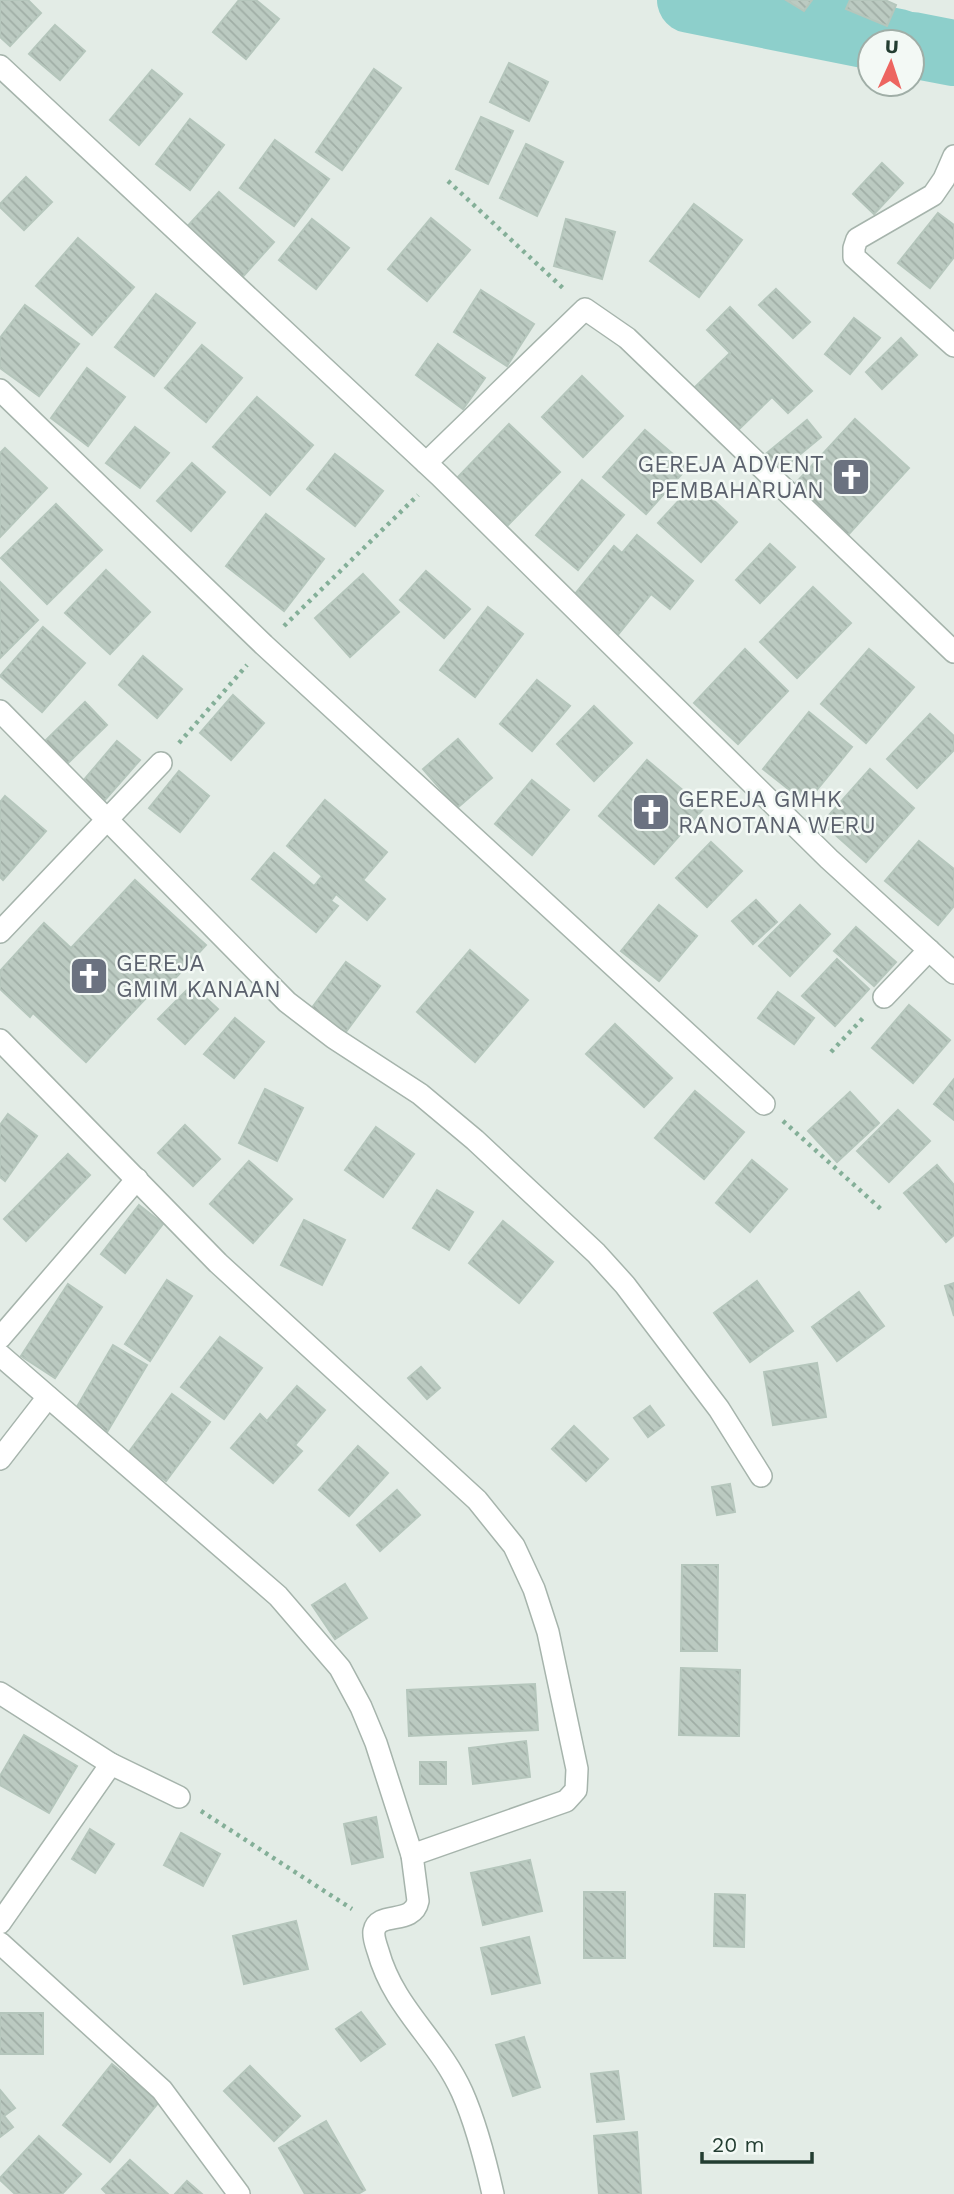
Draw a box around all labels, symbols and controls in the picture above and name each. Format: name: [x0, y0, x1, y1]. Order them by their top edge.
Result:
north arrow: [856, 28, 926, 98]
text: U: [885, 35, 899, 58]
place label: GEREJA ADVENT PEMBAHARUAN: [638, 451, 824, 504]
church icon: GEREJA ADVENT PEMBAHARUAN: [830, 456, 872, 498]
place label: GEREJA GMHK RANOTANA WERU: [678, 786, 876, 839]
church icon: GEREJA GMHK RANOTANA WERU: [630, 791, 672, 833]
place label: GEREJA GMIM KANAAN: [116, 950, 281, 1003]
church icon: GEREJA GMIM KANAAN: [68, 955, 110, 997]
scale bar: [702, 2120, 812, 2164]
text: 20 m: [712, 2132, 764, 2157]

